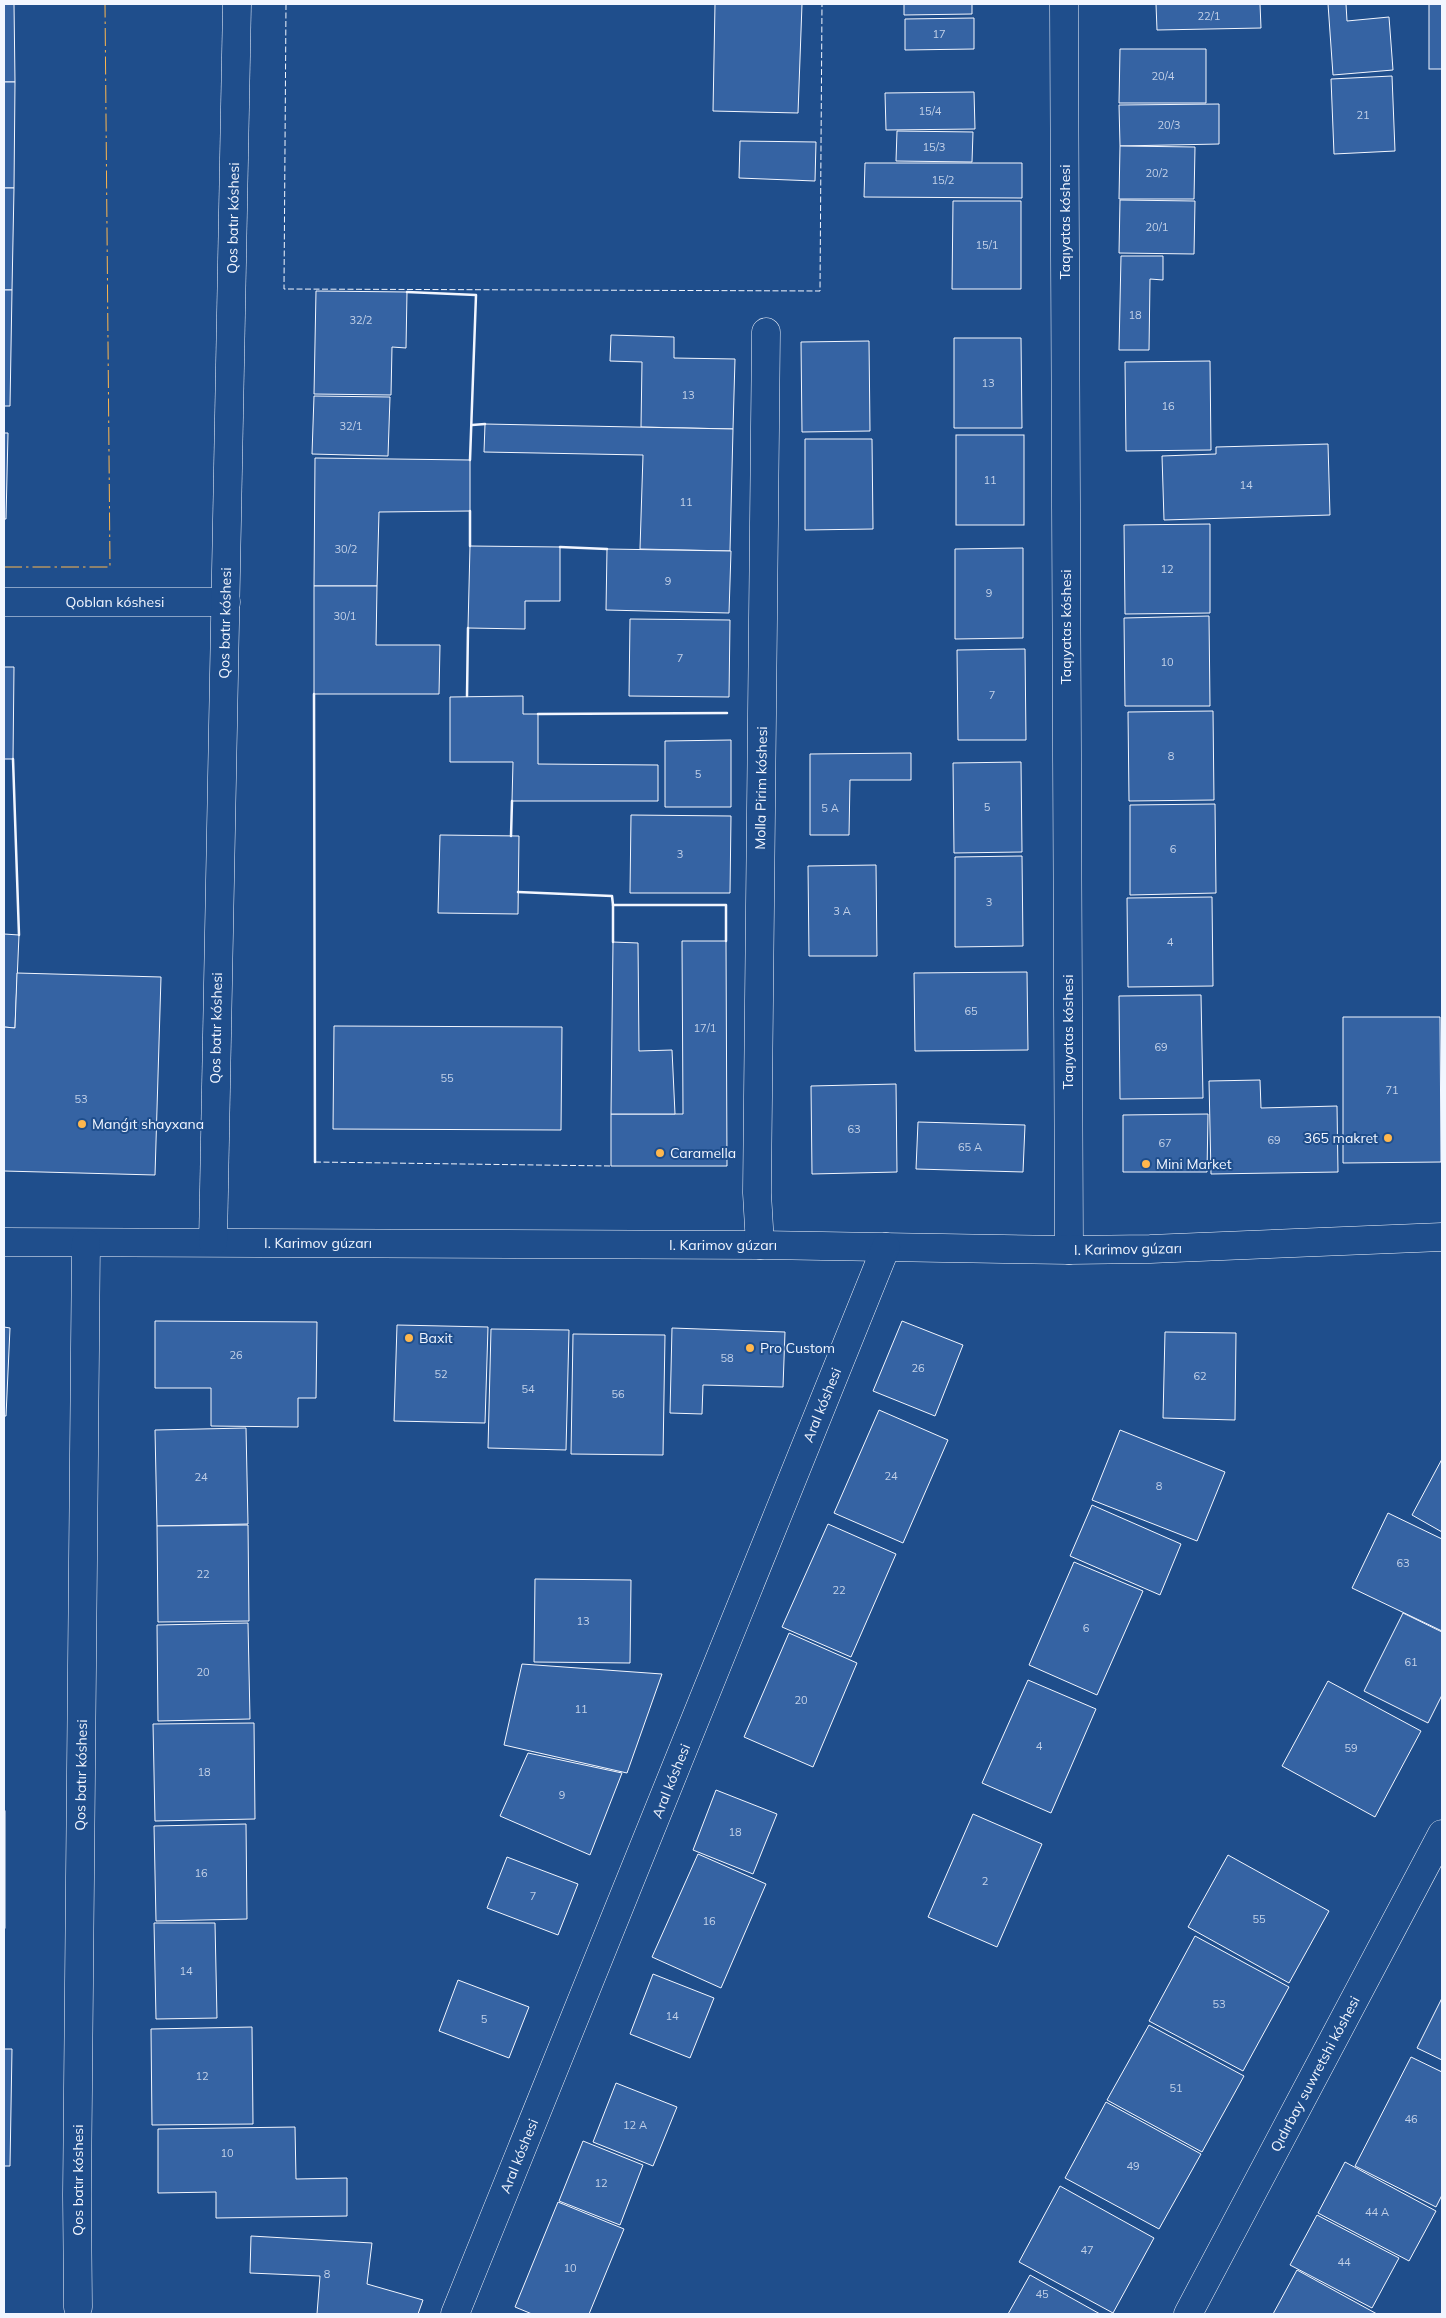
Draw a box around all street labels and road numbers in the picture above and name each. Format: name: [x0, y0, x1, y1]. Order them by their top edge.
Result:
street label: Qos batır kóshesi: [223, 162, 243, 274]
street label: Taqıyatas kóshesi: [1056, 164, 1074, 280]
street label: Qos batır kóshesi: [215, 567, 235, 679]
street label: Taqıyatas kóshesi: [1057, 569, 1075, 685]
street label: Qoblan kóshesi: [66, 593, 164, 611]
street label: Molla Pirim kóshesi: [751, 726, 771, 850]
street label: Qos batır kóshesi: [206, 972, 226, 1084]
street label: Taqıyatas kóshesi: [1059, 974, 1077, 1090]
street label: I. Karimov gúzarı: [264, 1234, 372, 1252]
street label: I. Karimov gúzarı: [669, 1236, 777, 1254]
street label: I. Karimov gúzarı: [1074, 1239, 1182, 1259]
street label: Aral kóshesi: [799, 1365, 845, 1445]
street label: Qos batır kóshesi: [71, 1719, 91, 1831]
street label: Aral kóshesi: [648, 1741, 694, 1821]
street label: Qıdırbay suwretshi kóshesi: [1266, 1993, 1364, 2155]
street label: Aral kóshesi: [496, 2116, 542, 2196]
street label: Qos batır kóshesi: [69, 2124, 87, 2236]

